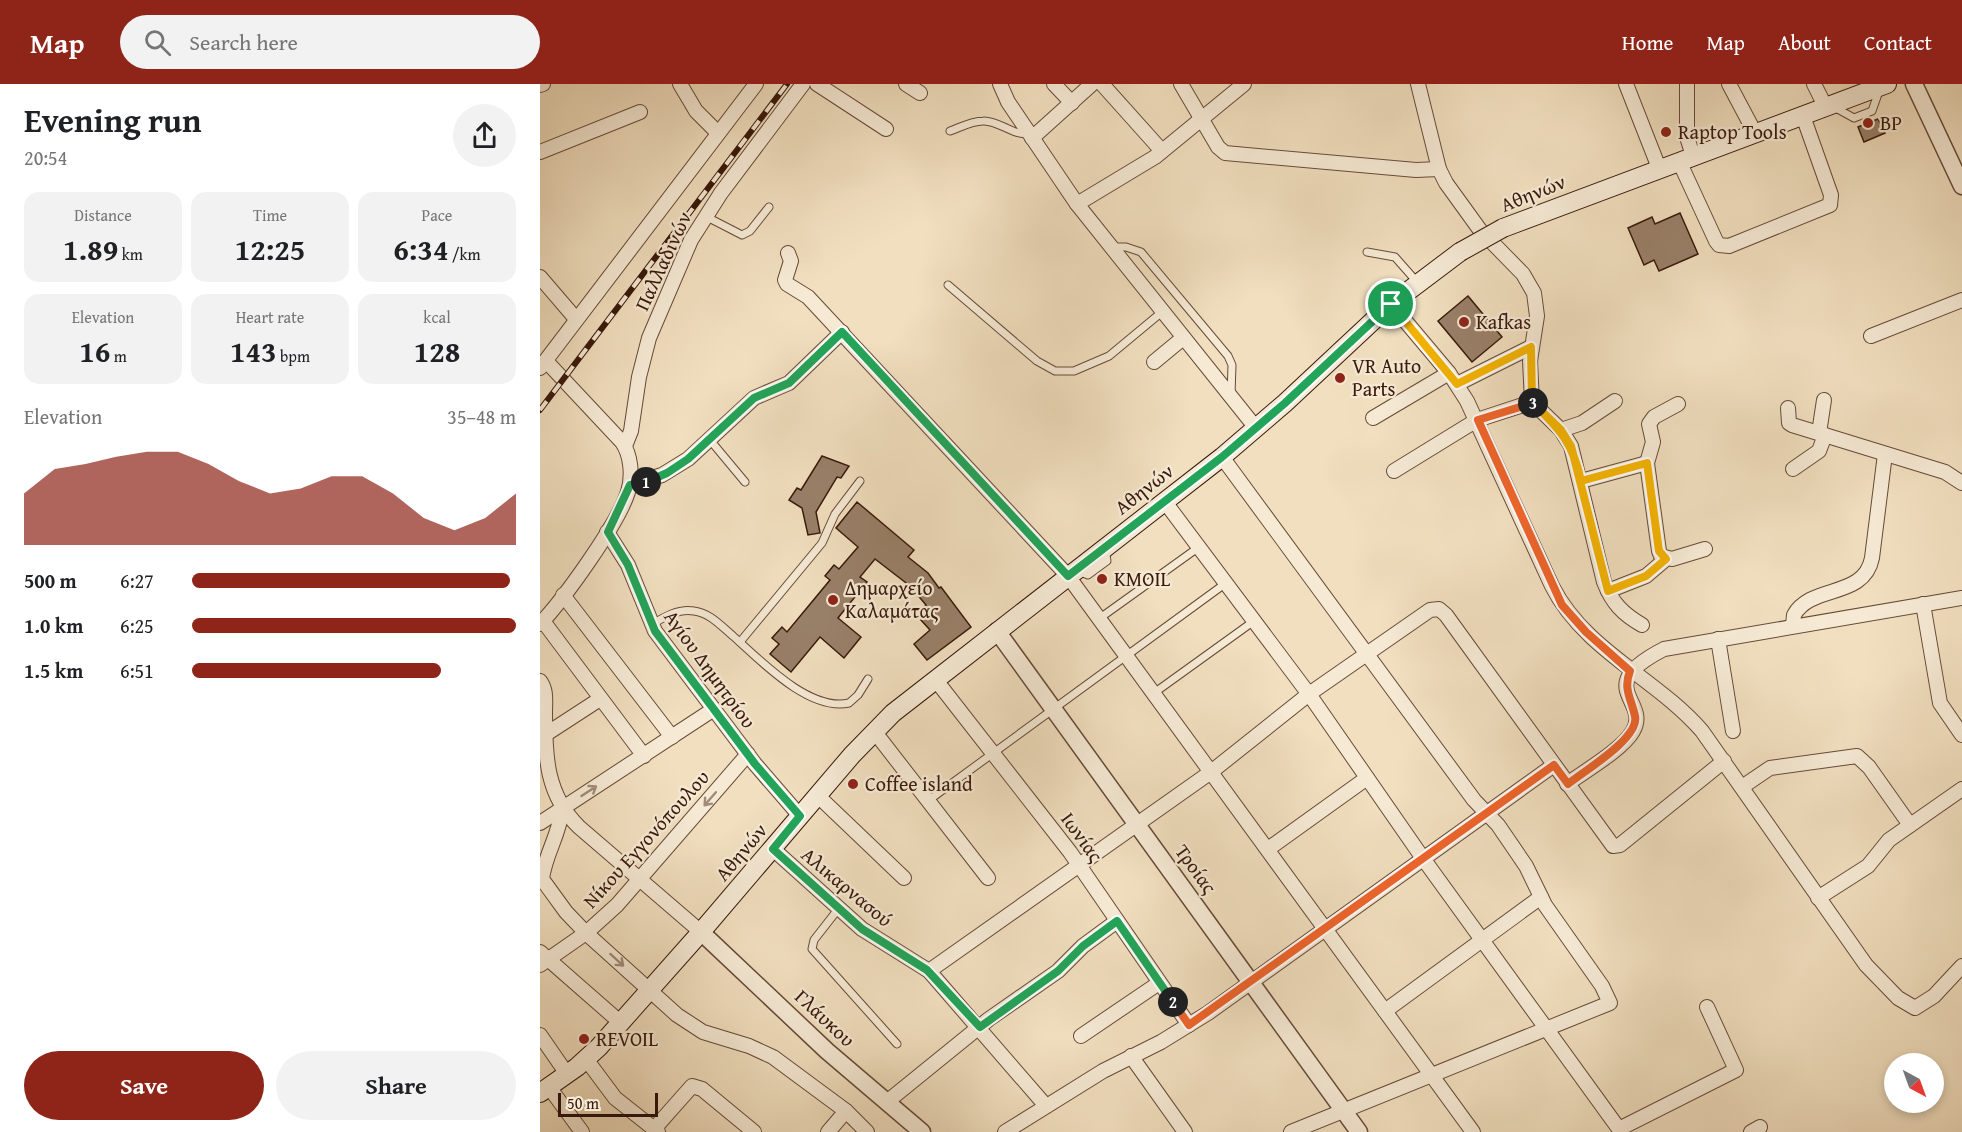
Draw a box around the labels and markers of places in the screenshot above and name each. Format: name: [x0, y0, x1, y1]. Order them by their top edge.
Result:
place label: BP: [1880, 108, 1902, 137]
marker: BP: [1861, 116, 1875, 130]
place label: Raptop Tools: [1678, 117, 1787, 146]
marker: Raptop Tools: [1659, 125, 1673, 139]
pin: [1365, 278, 1416, 329]
place label: Kafkas: [1476, 307, 1531, 336]
marker: Kafkas: [1457, 315, 1471, 329]
place label: VR Auto Parts: [1352, 351, 1421, 403]
marker: VR Auto Parts: [1333, 371, 1347, 385]
pin: 3: [1518, 388, 1548, 418]
pin: 1: [631, 467, 661, 497]
place label: KMOIL: [1114, 564, 1171, 593]
marker: KMOIL: [1095, 572, 1109, 586]
place label: Δημαρχείο Καλαμάτας: [845, 573, 939, 625]
marker: Δημαρχείο Καλαμάτας: [826, 593, 840, 607]
place label: Coffee island: [865, 769, 973, 798]
marker: Coffee island: [846, 777, 860, 791]
pin: 2: [1158, 987, 1188, 1017]
place label: REVOIL: [596, 1024, 658, 1053]
marker: REVOIL: [577, 1032, 591, 1046]

